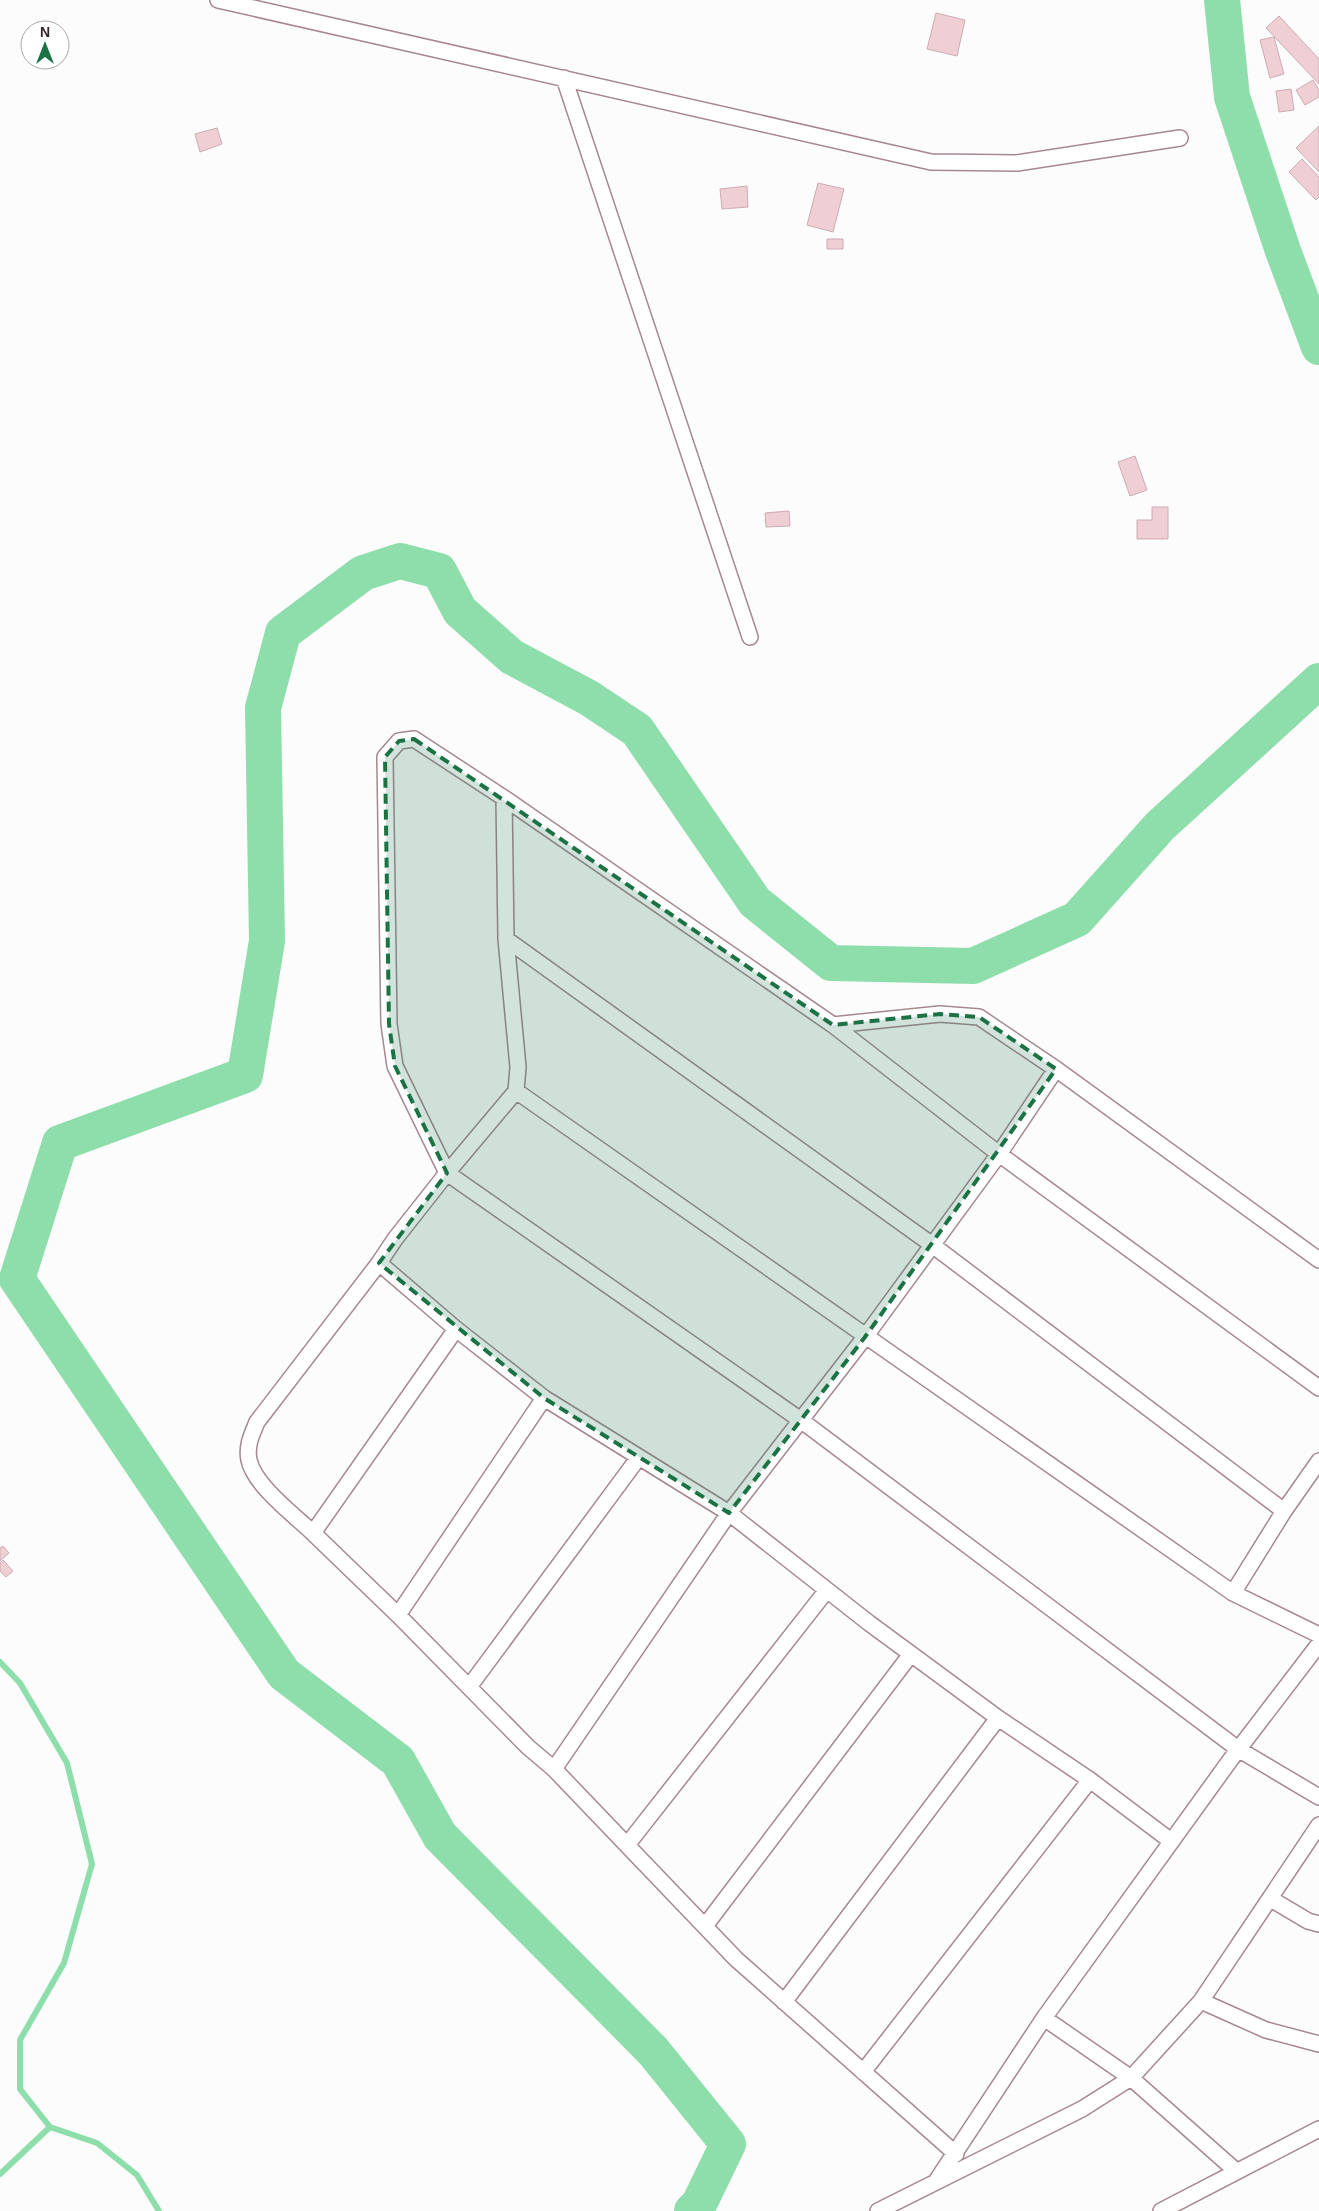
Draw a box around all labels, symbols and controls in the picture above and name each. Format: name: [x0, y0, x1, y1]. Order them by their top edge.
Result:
north arrow: [20, 20, 70, 70]
text: N: [40, 24, 50, 40]

